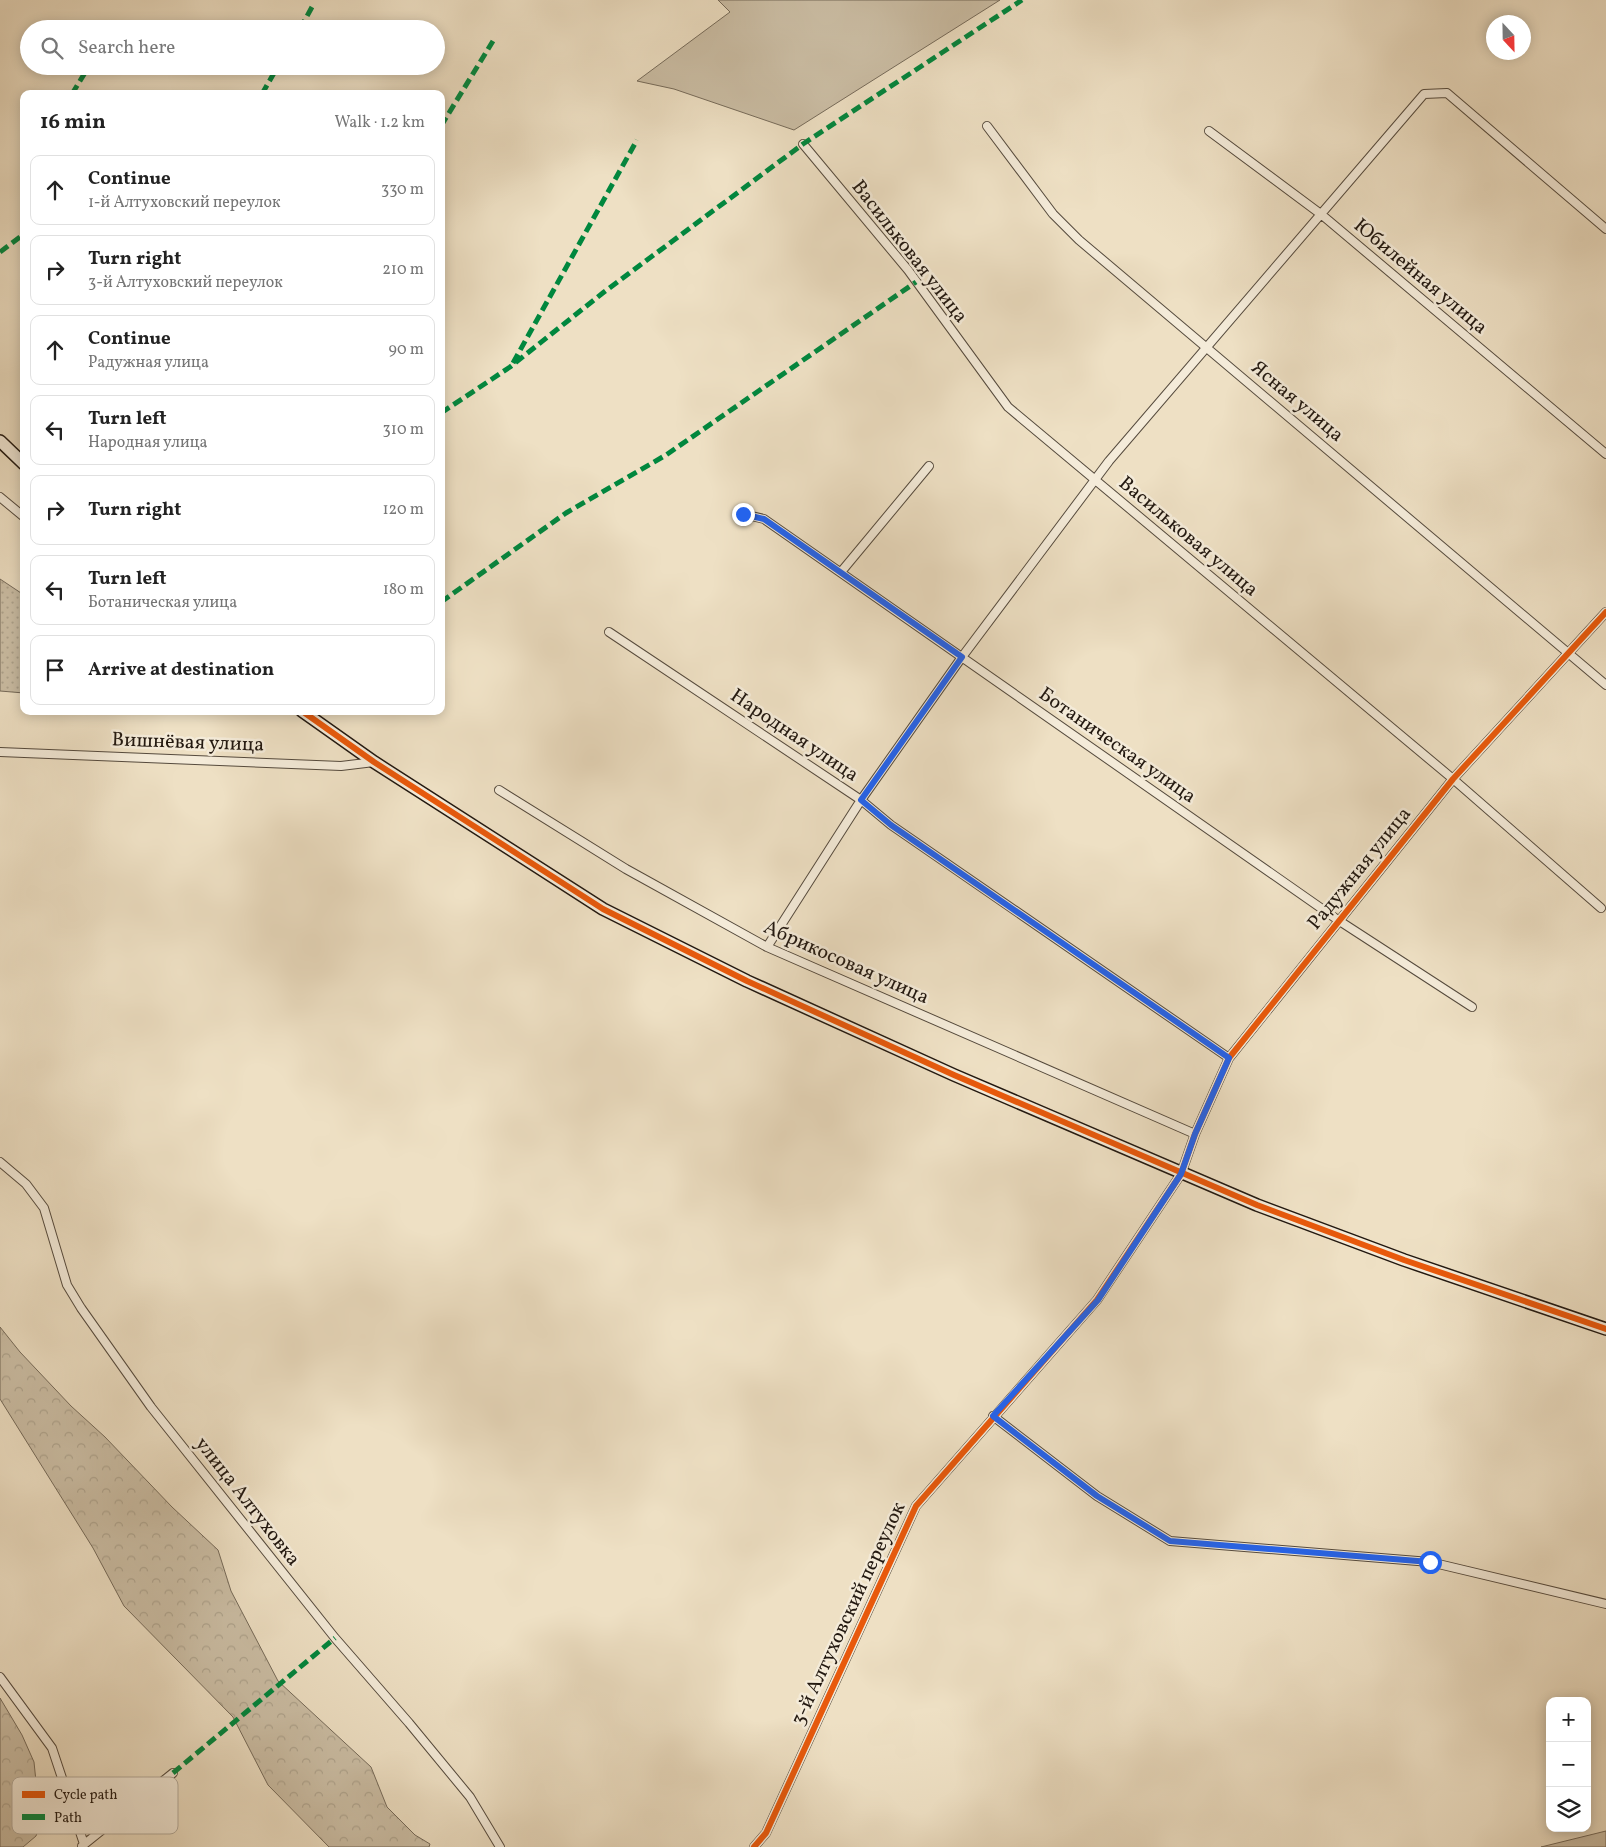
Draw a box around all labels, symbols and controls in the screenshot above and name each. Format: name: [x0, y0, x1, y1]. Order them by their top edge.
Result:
north arrow: [1486, 15, 1531, 60]
search box: [20, 20, 445, 75]
icon: search: [38, 34, 66, 62]
text: Search here: [78, 35, 175, 61]
text: 16 min: [40, 108, 106, 137]
text: Walk · 1.2 km: [334, 112, 425, 134]
text: Continue: [88, 166, 171, 192]
street label: Васильковая улица: [844, 175, 974, 330]
icon: ahead: [41, 176, 69, 204]
text: 330 m: [381, 179, 424, 201]
text: 1-й Алтуховский переулок: [88, 192, 280, 214]
street label: Юбилейная улица: [1347, 213, 1493, 342]
text: Turn right: [88, 246, 181, 272]
icon: right: [41, 256, 69, 284]
text: 210 m: [382, 259, 424, 281]
text: 3-й Алтуховский переулок: [88, 272, 283, 294]
text: Continue: [88, 326, 171, 352]
icon: ahead: [41, 336, 69, 364]
text: 90 m: [388, 339, 424, 361]
text: Радужная улица: [88, 352, 209, 374]
street label: Ясная улица: [1245, 355, 1349, 449]
text: Turn left: [88, 406, 167, 432]
icon: left: [41, 416, 69, 444]
text: 310 m: [383, 419, 424, 441]
text: Народная улица: [88, 432, 208, 454]
street label: Васильковая улица: [1112, 470, 1264, 604]
icon: right: [41, 496, 69, 524]
text: Turn right: [88, 497, 181, 523]
text: 120 m: [382, 499, 424, 521]
route end: [732, 503, 755, 526]
text: Turn left: [88, 566, 167, 592]
icon: left: [41, 576, 69, 604]
text: 180 m: [383, 579, 424, 601]
text: Ботаническая улица: [88, 592, 237, 614]
icon: arrive: [41, 656, 69, 684]
text: Arrive at destination: [88, 657, 274, 683]
street label: Ботаническая улица: [1033, 681, 1201, 811]
street label: Народная улица: [724, 683, 864, 789]
street label: Вишнёвая улица: [111, 726, 265, 760]
street label: Радужная улица: [1302, 801, 1418, 937]
street label: Абрикосовая улица: [759, 914, 933, 1012]
street label: улица Алтуховка: [188, 1432, 306, 1572]
street label: 3-й Алтуховский переулок: [785, 1497, 913, 1730]
route start: [1419, 1551, 1442, 1574]
map controls: [1546, 1697, 1591, 1832]
button: +: [1546, 1697, 1591, 1742]
button: −: [1546, 1742, 1591, 1787]
legend: [12, 1777, 178, 1834]
text: Cycle path: [54, 1786, 118, 1805]
button: layers: [1546, 1787, 1591, 1832]
text: Path: [54, 1809, 82, 1828]

